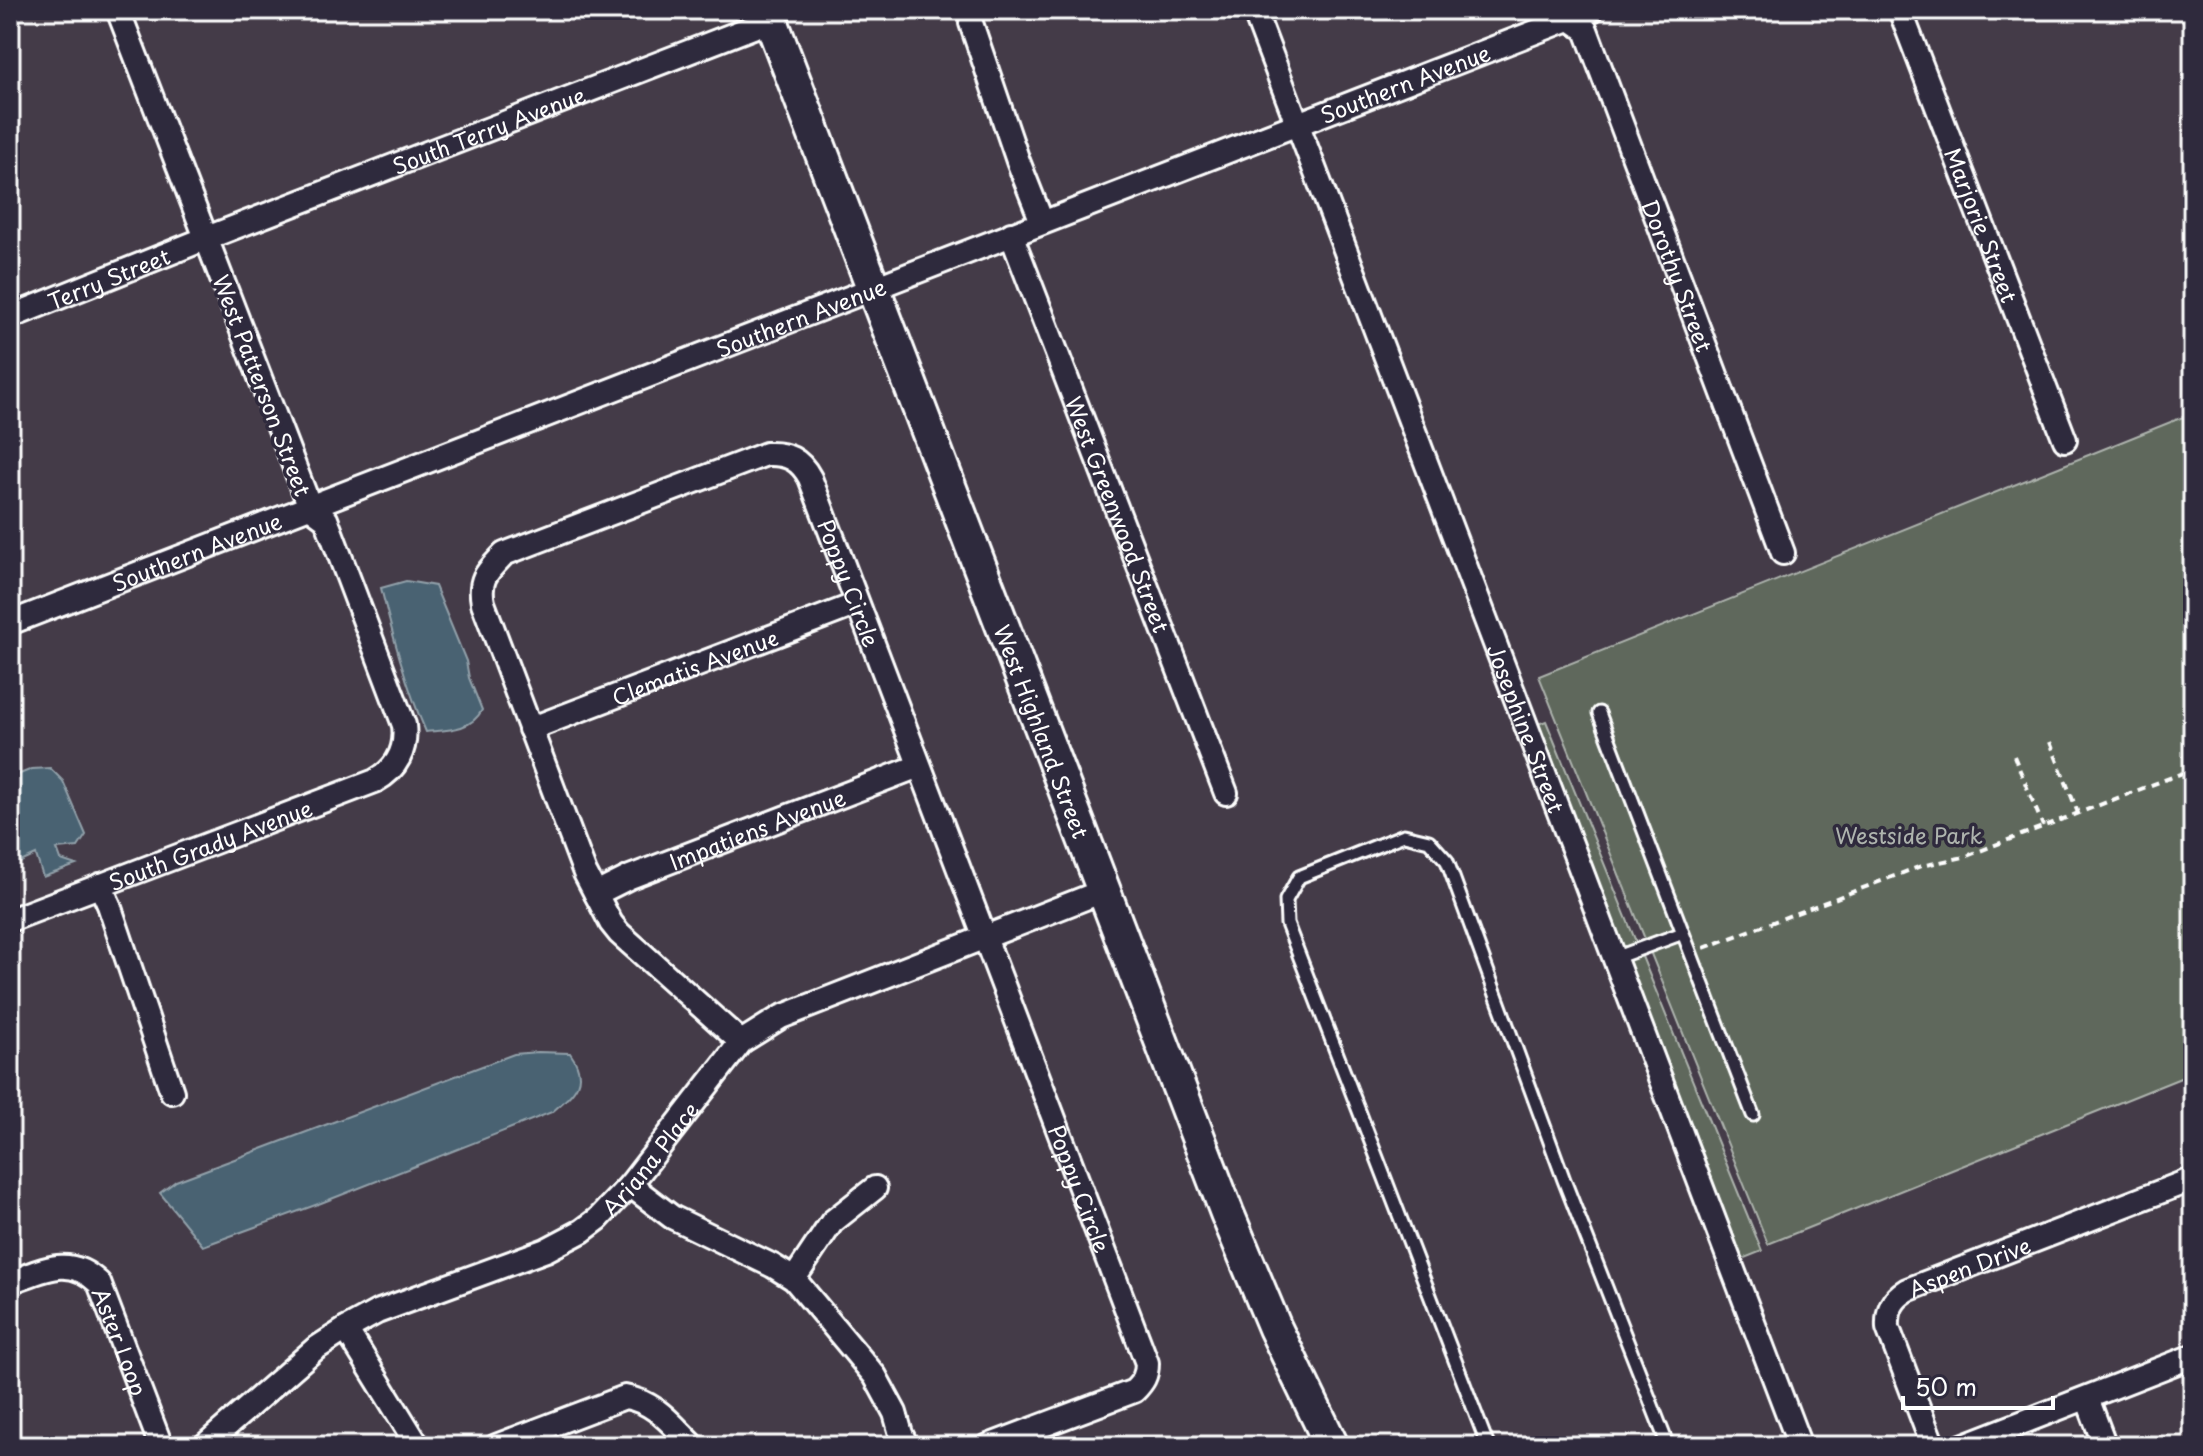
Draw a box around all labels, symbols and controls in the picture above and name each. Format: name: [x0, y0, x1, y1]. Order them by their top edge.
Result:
street label: Southern Avenue: [1315, 35, 1495, 130]
street label: South Terry Avenue: [387, 77, 590, 181]
street label: Marjorie Street: [1938, 142, 2027, 307]
street label: Dorothy Street: [1635, 194, 1722, 356]
street label: Terry Street: [42, 238, 174, 317]
street label: West Patterson Street: [206, 269, 321, 501]
street label: Southern Avenue: [711, 269, 890, 364]
street label: West Greenwood Street: [1058, 391, 1179, 637]
street label: Southern Avenue: [107, 503, 286, 599]
street label: Poppy Circle: [810, 514, 889, 651]
street label: Clematis Avenue: [607, 619, 782, 713]
street label: West Highland Street: [987, 619, 1099, 843]
street label: Josephine Street: [1480, 639, 1574, 817]
street label: Impatiens Avenue: [664, 779, 850, 877]
street label: South Grady Avenue: [104, 790, 316, 898]
park label: Westside Park: [1835, 818, 1983, 851]
street label: Ariana Place: [593, 1094, 706, 1223]
street label: Poppy Circle: [1041, 1119, 1120, 1257]
street label: Aspen Drive: [1903, 1227, 2035, 1305]
street label: Aster Loop: [85, 1282, 157, 1400]
scale bar: [1903, 1360, 2053, 1410]
text: 50 m: [1915, 1368, 1977, 1404]

